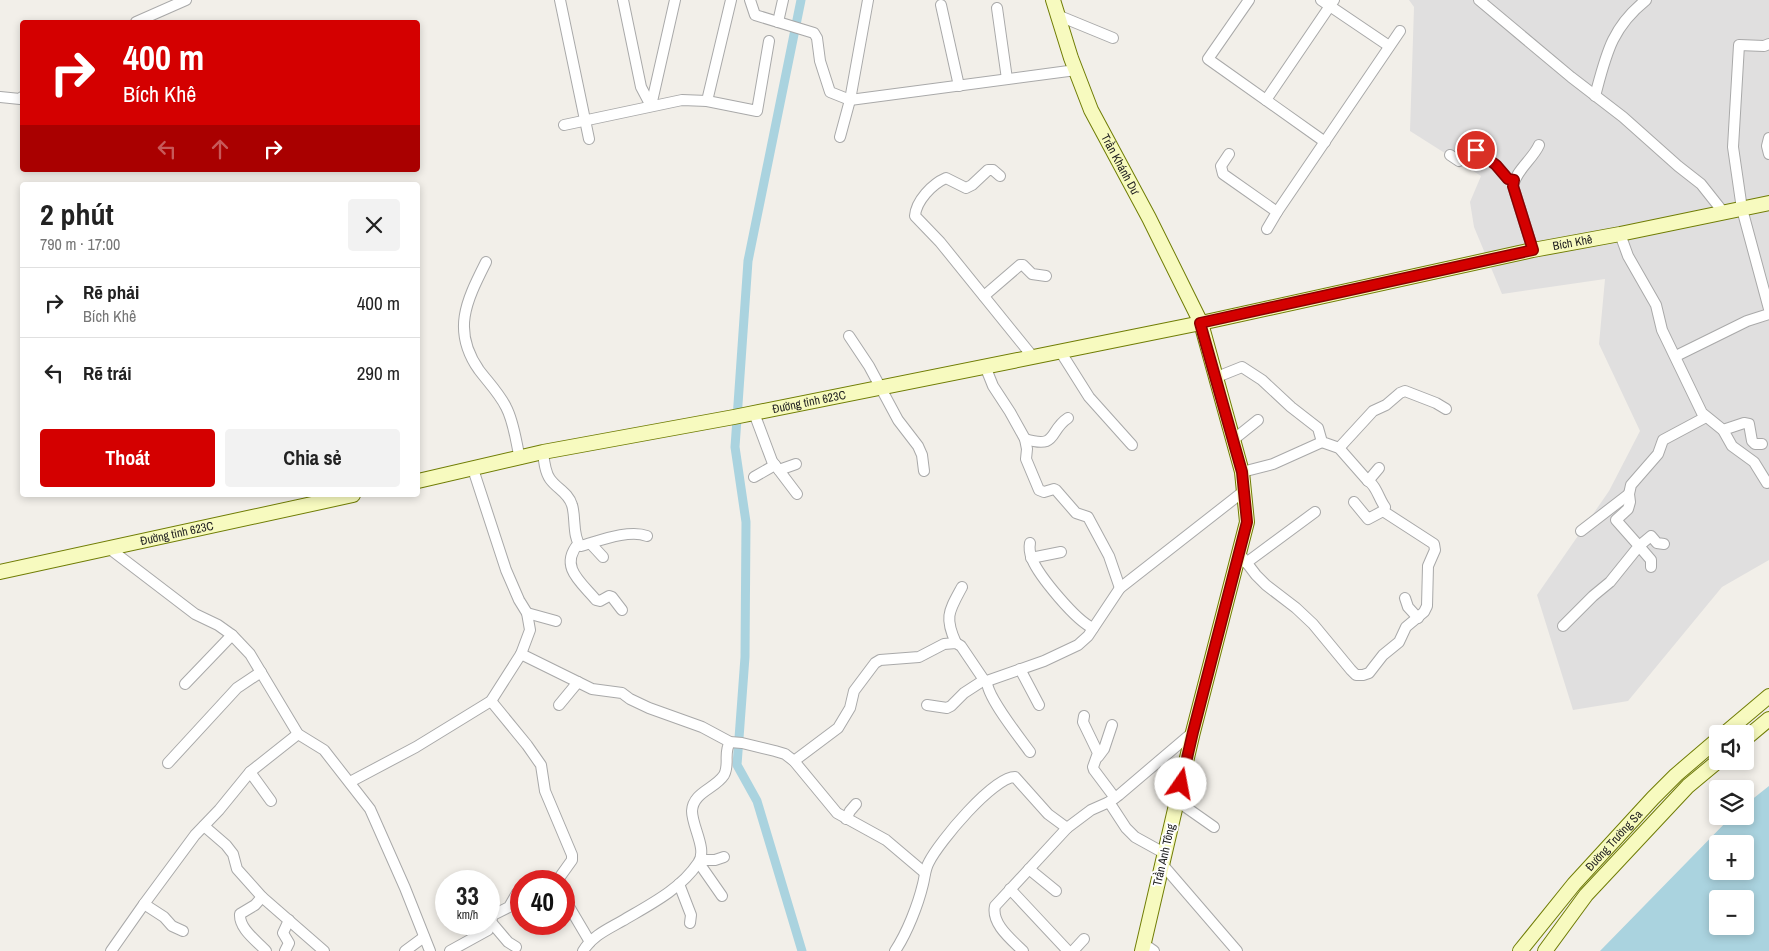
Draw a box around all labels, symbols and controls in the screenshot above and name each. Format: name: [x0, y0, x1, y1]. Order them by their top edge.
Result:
text: 400 m: [123, 34, 204, 81]
icon: right: [40, 40, 105, 105]
text: Bích Khê: [123, 79, 196, 109]
pin: [1455, 129, 1497, 171]
street label: Trần Khánh Dư: [1097, 131, 1143, 198]
icon: left: [153, 135, 181, 163]
icon: ahead: [206, 135, 234, 163]
icon: right: [259, 135, 287, 163]
icon: arrive: [1462, 136, 1490, 164]
text: 2 phút: [40, 194, 114, 234]
button: close: [348, 199, 400, 251]
street label: Bích Khê: [1551, 231, 1594, 254]
text: 790 m · 17:00: [40, 233, 120, 255]
text: Rẽ phải: [83, 279, 139, 305]
icon: right: [40, 289, 68, 317]
text: 400 m: [357, 290, 400, 316]
text: Bích Khê: [83, 305, 136, 327]
icon: left: [40, 359, 68, 387]
text: Rẽ trái: [83, 360, 132, 386]
text: 290 m: [357, 360, 400, 386]
street label: Đường tỉnh 623C: [771, 387, 847, 417]
button: Thoát: [40, 429, 215, 487]
button: Chia sẻ: [225, 429, 400, 487]
street label: Đường tỉnh 623C: [139, 518, 215, 549]
map controls: [1709, 725, 1754, 935]
button: sound: [1709, 725, 1754, 770]
position arrow: [1154, 757, 1206, 809]
button: layers: [1709, 780, 1754, 825]
street label: Đường Trường Sa: [1582, 806, 1646, 874]
street label: Trần Anh Tông: [1149, 822, 1179, 888]
button: +: [1709, 835, 1754, 880]
speed limit sign: 40: [510, 870, 575, 935]
text: 33: [456, 879, 479, 913]
button: −: [1709, 890, 1754, 935]
text: km/h: [457, 907, 478, 923]

